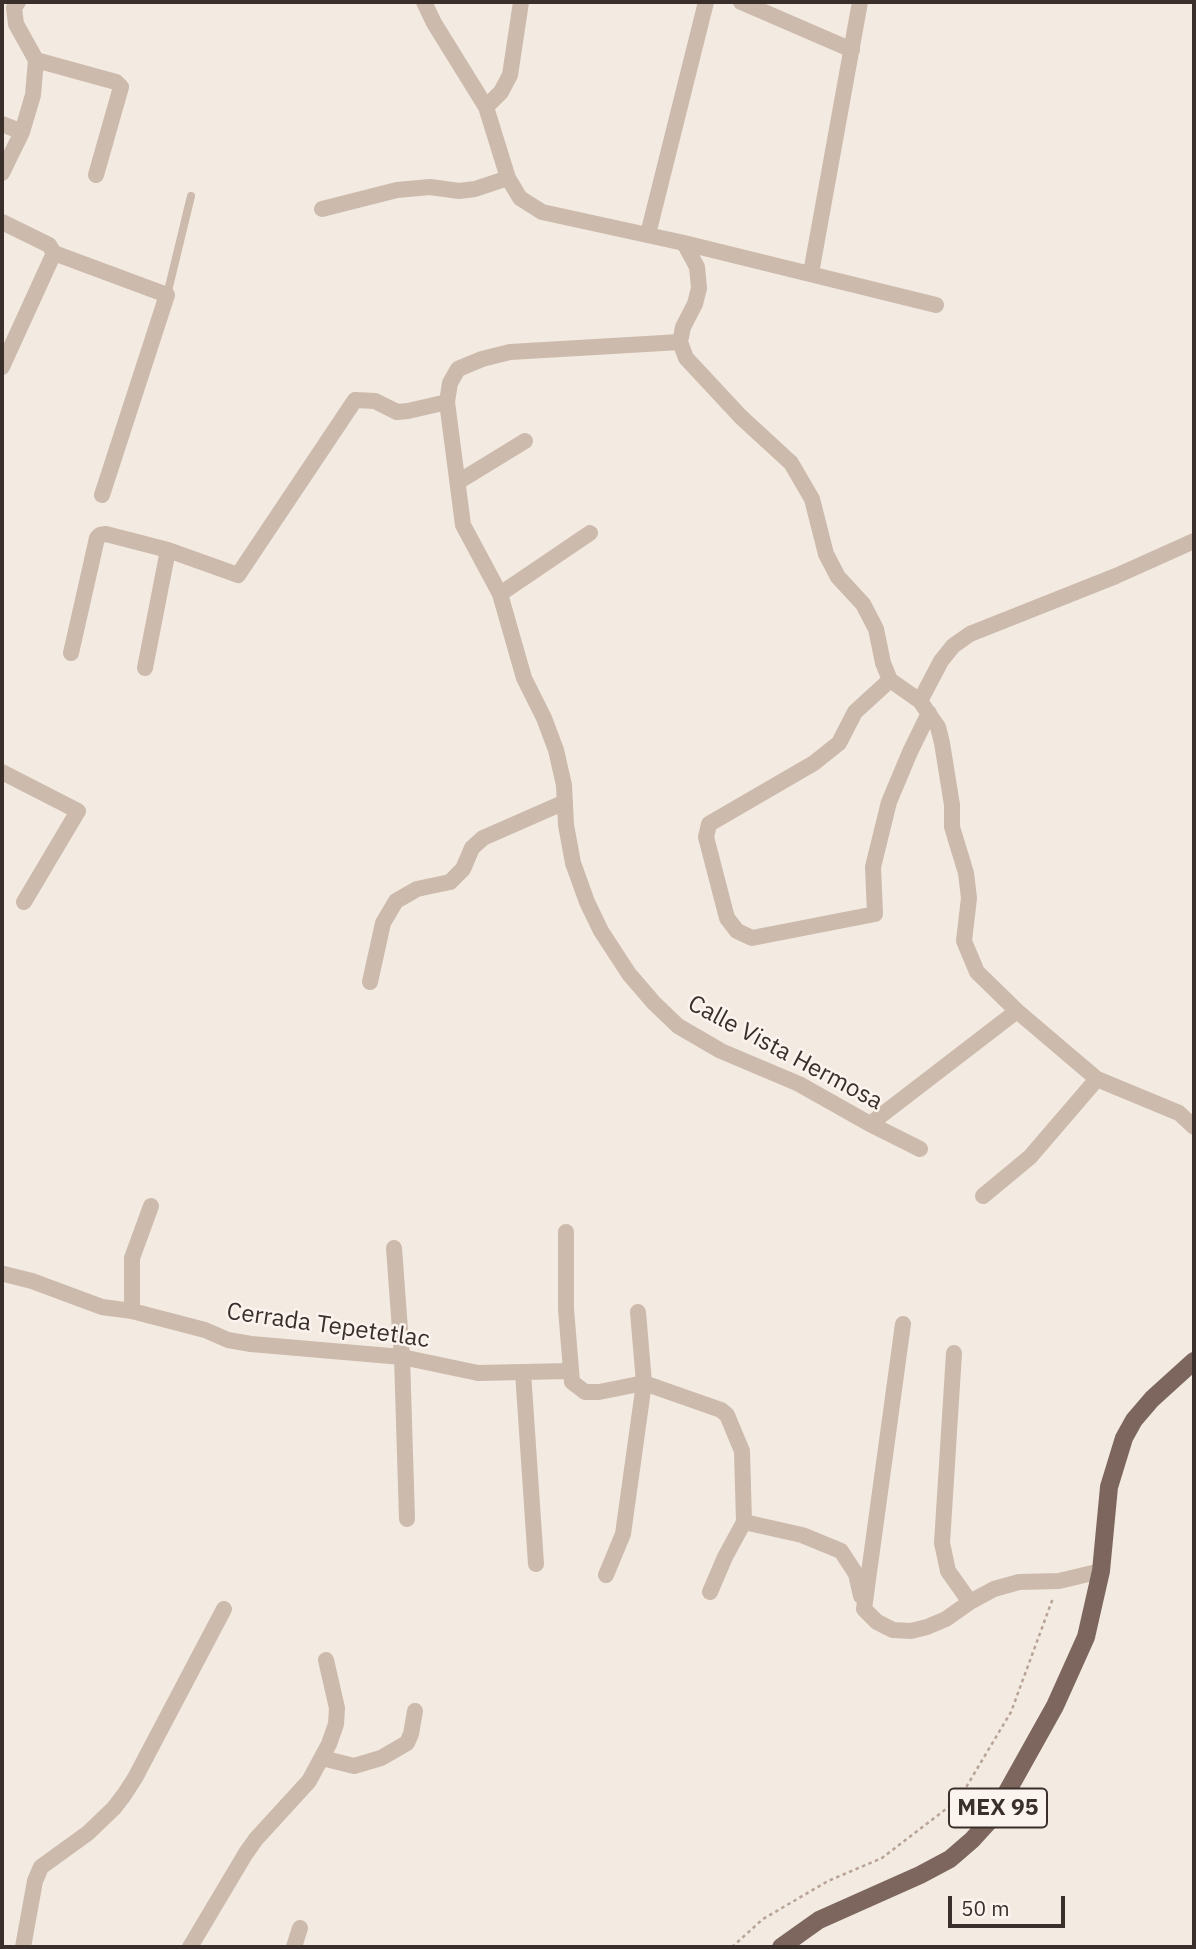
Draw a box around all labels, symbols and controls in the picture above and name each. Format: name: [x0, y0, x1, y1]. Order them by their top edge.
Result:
street label: Calle Vista Hermosa: [683, 989, 887, 1117]
street label: Cerrada Tepetetlac: [225, 1298, 431, 1354]
road number: MEX 95: [949, 1788, 1047, 1828]
scale bar: [951, 1882, 1068, 1926]
text: 50 m: [961, 1894, 1010, 1922]

